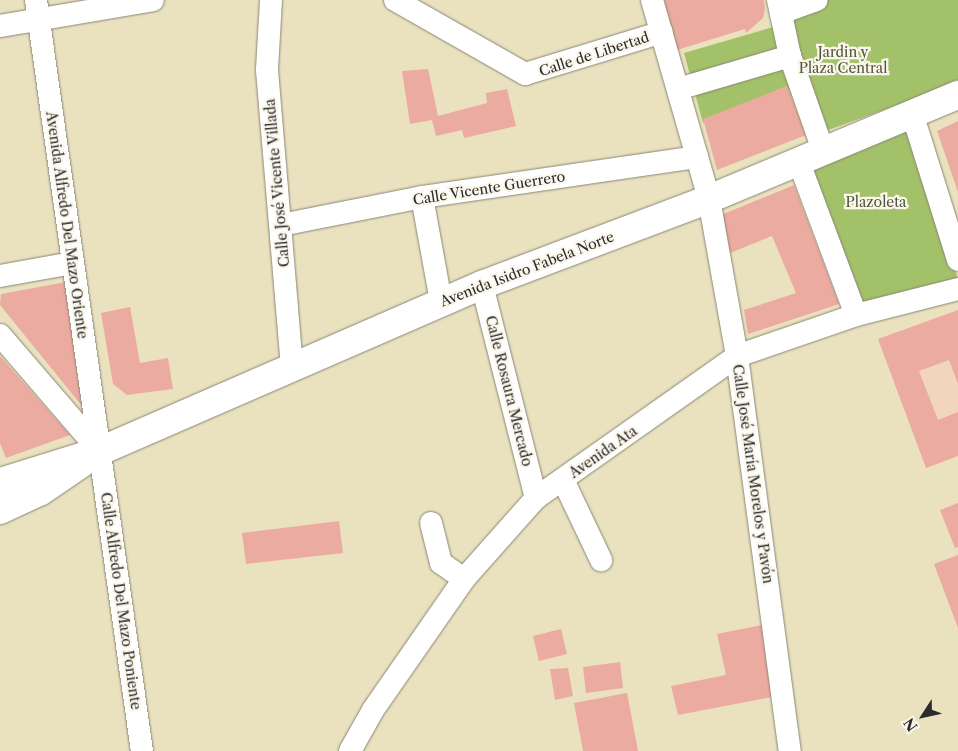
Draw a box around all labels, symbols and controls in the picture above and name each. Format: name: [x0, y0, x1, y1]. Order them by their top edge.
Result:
street label: Calle de Libertad: [537, 28, 651, 80]
park label: Jardin y Plaza Central: [799, 44, 887, 76]
street label: Calle José Vicente Villada: [261, 98, 293, 268]
street label: Avenida Alfredo Del Mazo Oriente: [43, 110, 91, 340]
street label: Calle Vicente Guerrero: [411, 168, 567, 208]
park label: Plazoleta: [846, 194, 906, 210]
street label: Avenida Isidro Fabela Norte: [437, 228, 617, 310]
street label: Calle Rosaura Mercado: [482, 314, 536, 468]
street label: Calle José María Morelos y Pavón: [729, 363, 777, 585]
street label: Avenida Ata: [566, 422, 640, 482]
street label: Calle Alfredo Del Mazo Poniente: [97, 491, 145, 711]
north arrow: [898, 691, 948, 741]
text: N: [900, 714, 922, 735]

